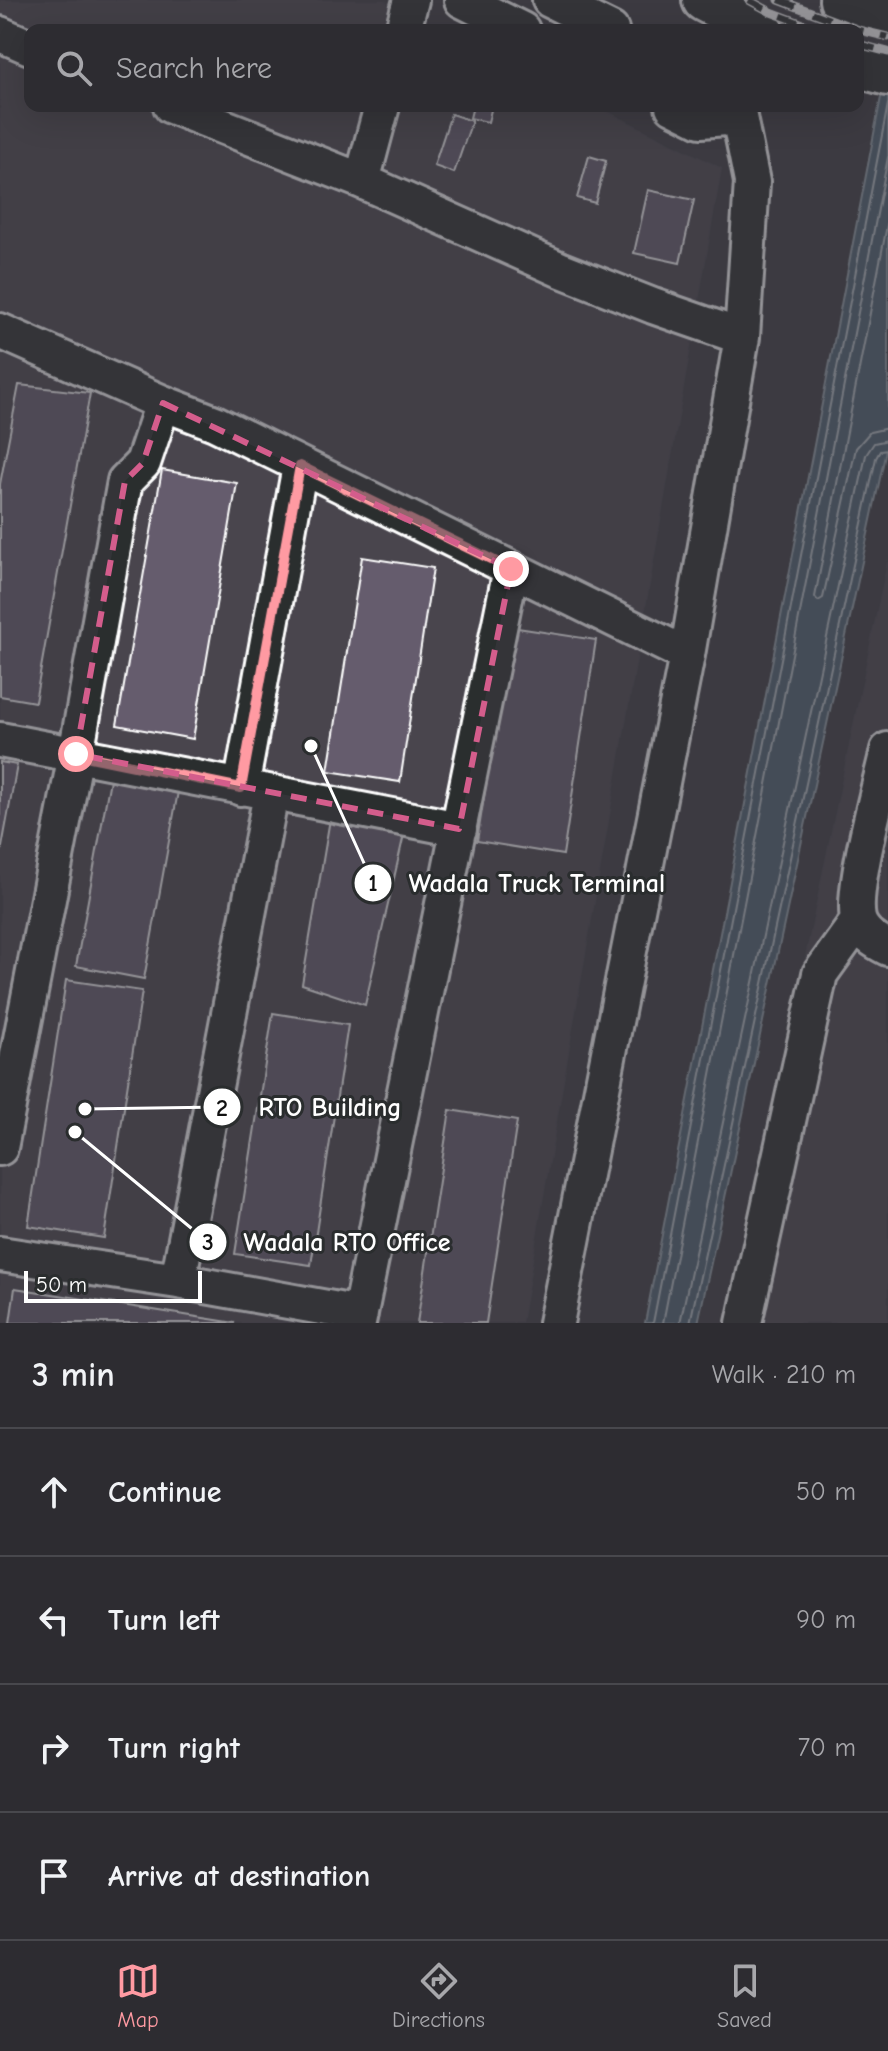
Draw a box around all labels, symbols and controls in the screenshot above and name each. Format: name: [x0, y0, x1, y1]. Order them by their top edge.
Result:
search box: [24, 24, 864, 112]
icon: search: [52, 46, 96, 90]
text: Search here: [116, 51, 272, 86]
route end: [493, 551, 529, 587]
route start: [58, 736, 94, 772]
callout: Wadala Truck Terminal: [353, 858, 681, 908]
text: 1: [368, 869, 378, 897]
text: Wadala Truck Terminal: [409, 869, 665, 899]
callout: RTO Building: [202, 1082, 417, 1132]
text: RTO Building: [258, 1093, 402, 1123]
text: 2: [216, 1094, 228, 1122]
callout: Wadala RTO Office: [188, 1217, 467, 1267]
text: 3: [202, 1228, 214, 1256]
text: Wadala RTO Office: [244, 1228, 451, 1258]
scale bar: [24, 1267, 202, 1303]
text: 50 m: [36, 1272, 87, 1298]
text: 3 min: [32, 1355, 115, 1395]
text: Walk · 210 m: [712, 1360, 856, 1390]
icon: ahead: [32, 1470, 76, 1514]
text: Continue: [108, 1475, 222, 1510]
text: 50 m: [796, 1477, 856, 1507]
icon: left: [32, 1598, 76, 1642]
text: Turn left: [108, 1603, 220, 1638]
text: 90 m: [796, 1605, 856, 1635]
icon: right: [32, 1726, 76, 1770]
text: Turn right: [108, 1731, 240, 1766]
text: 70 m: [798, 1733, 856, 1763]
icon: arrive: [32, 1854, 76, 1898]
text: Arrive at destination: [108, 1859, 370, 1894]
tab: Map: [116, 1959, 160, 2033]
tab: Directions: [392, 1959, 485, 2033]
tab: Saved: [717, 1959, 772, 2033]

